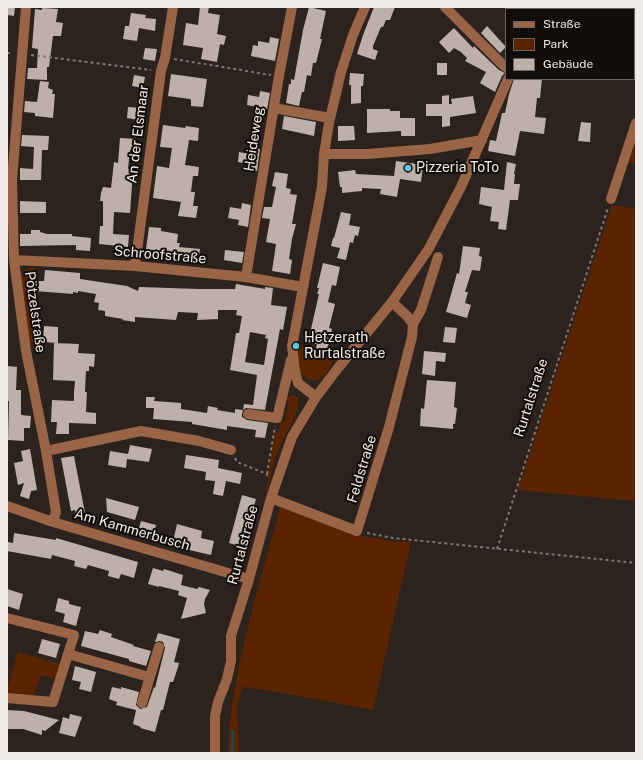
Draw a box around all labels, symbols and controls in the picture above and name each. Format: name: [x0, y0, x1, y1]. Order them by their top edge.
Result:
legend: [505, 8, 635, 80]
text: Straße: [543, 17, 580, 31]
text: Park: [543, 37, 569, 51]
text: Gebäude: [543, 57, 593, 71]
street label: An der Elsmaar: [124, 84, 152, 184]
street label: Heideweg: [241, 105, 267, 173]
place label: Pizzeria ToTo: [416, 160, 499, 176]
marker: Pizzeria ToTo: [403, 163, 413, 173]
street label: Schroofstraße: [113, 243, 207, 267]
street label: Pötzelstraße: [21, 270, 49, 354]
place label: Hetzerath Rurtalstraße: [304, 330, 386, 362]
marker: Hetzerath Rurtalstraße: [291, 341, 301, 351]
street label: Rurtalstraße: [510, 357, 552, 439]
street label: Feldstraße: [344, 433, 380, 505]
street label: Rurtalstraße: [224, 503, 262, 587]
street label: Am Kammerbusch: [72, 505, 192, 555]

